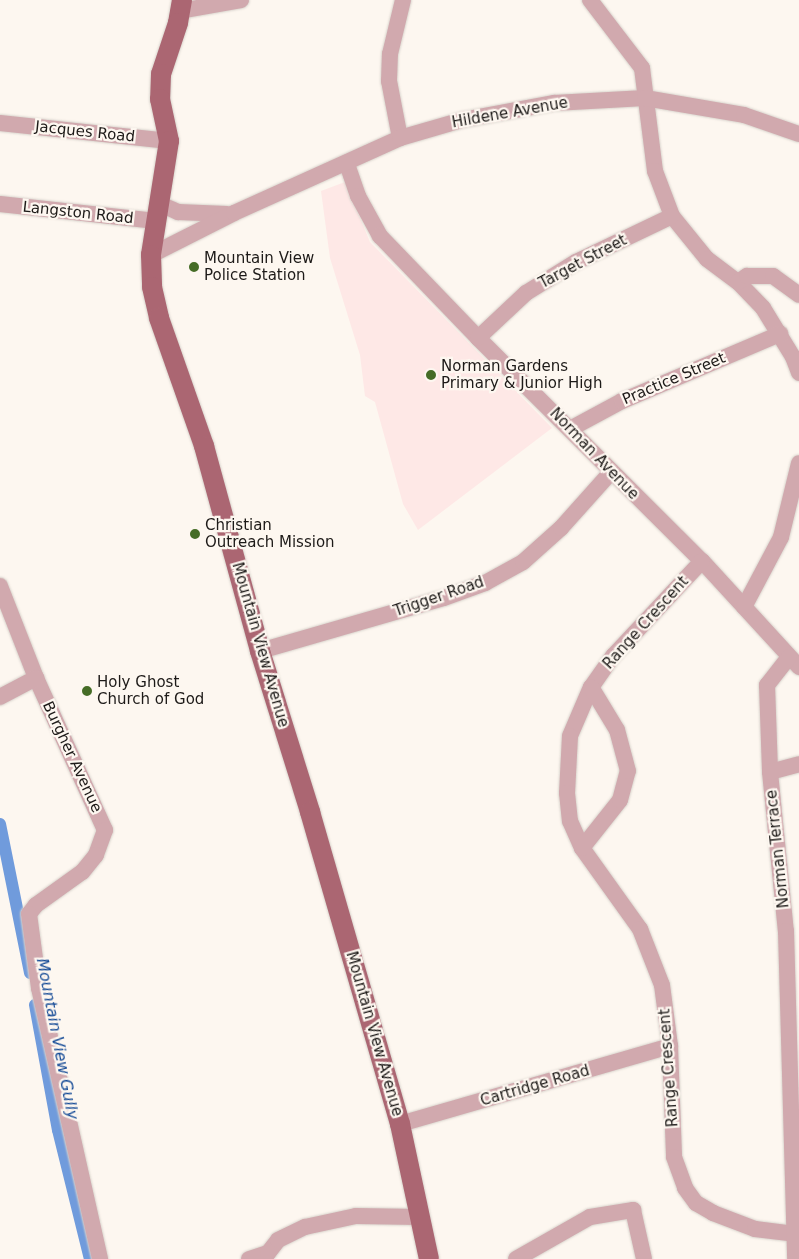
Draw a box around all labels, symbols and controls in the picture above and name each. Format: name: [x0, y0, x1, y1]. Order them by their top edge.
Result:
street label: Hildene Avenue: [451, 94, 569, 132]
street label: Jacques Road: [34, 118, 136, 146]
street label: Langston Road: [22, 198, 134, 228]
street label: Target Street: [536, 231, 630, 293]
place label: Mountain View Police Station: [204, 249, 314, 284]
marker: Mountain View Police Station: [188, 261, 200, 273]
street label: Practice Street: [620, 349, 728, 409]
place label: Norman Gardens Primary & Junior High: [441, 357, 602, 392]
marker: Norman Gardens Primary & Junior High: [425, 369, 437, 381]
street label: Norman Avenue: [546, 405, 642, 503]
place label: Christian Outreach Mission: [205, 516, 335, 551]
marker: Christian Outreach Mission: [189, 528, 201, 540]
street label: Mountain View Avenue: [228, 560, 292, 730]
street label: Trigger Road: [392, 573, 486, 621]
street label: Range Crescent: [600, 573, 692, 673]
place label: Holy Ghost Church of God: [97, 673, 204, 708]
marker: Holy Ghost Church of God: [81, 685, 93, 697]
street label: Burgher Avenue: [38, 699, 106, 815]
street label: Norman Terrace: [763, 789, 793, 909]
street label: Mountain View Avenue: [342, 949, 406, 1119]
water label: Mountain View Gully: [32, 957, 82, 1121]
street label: Range Crescent: [656, 1008, 682, 1128]
street label: Cartridge Road: [478, 1062, 592, 1110]

